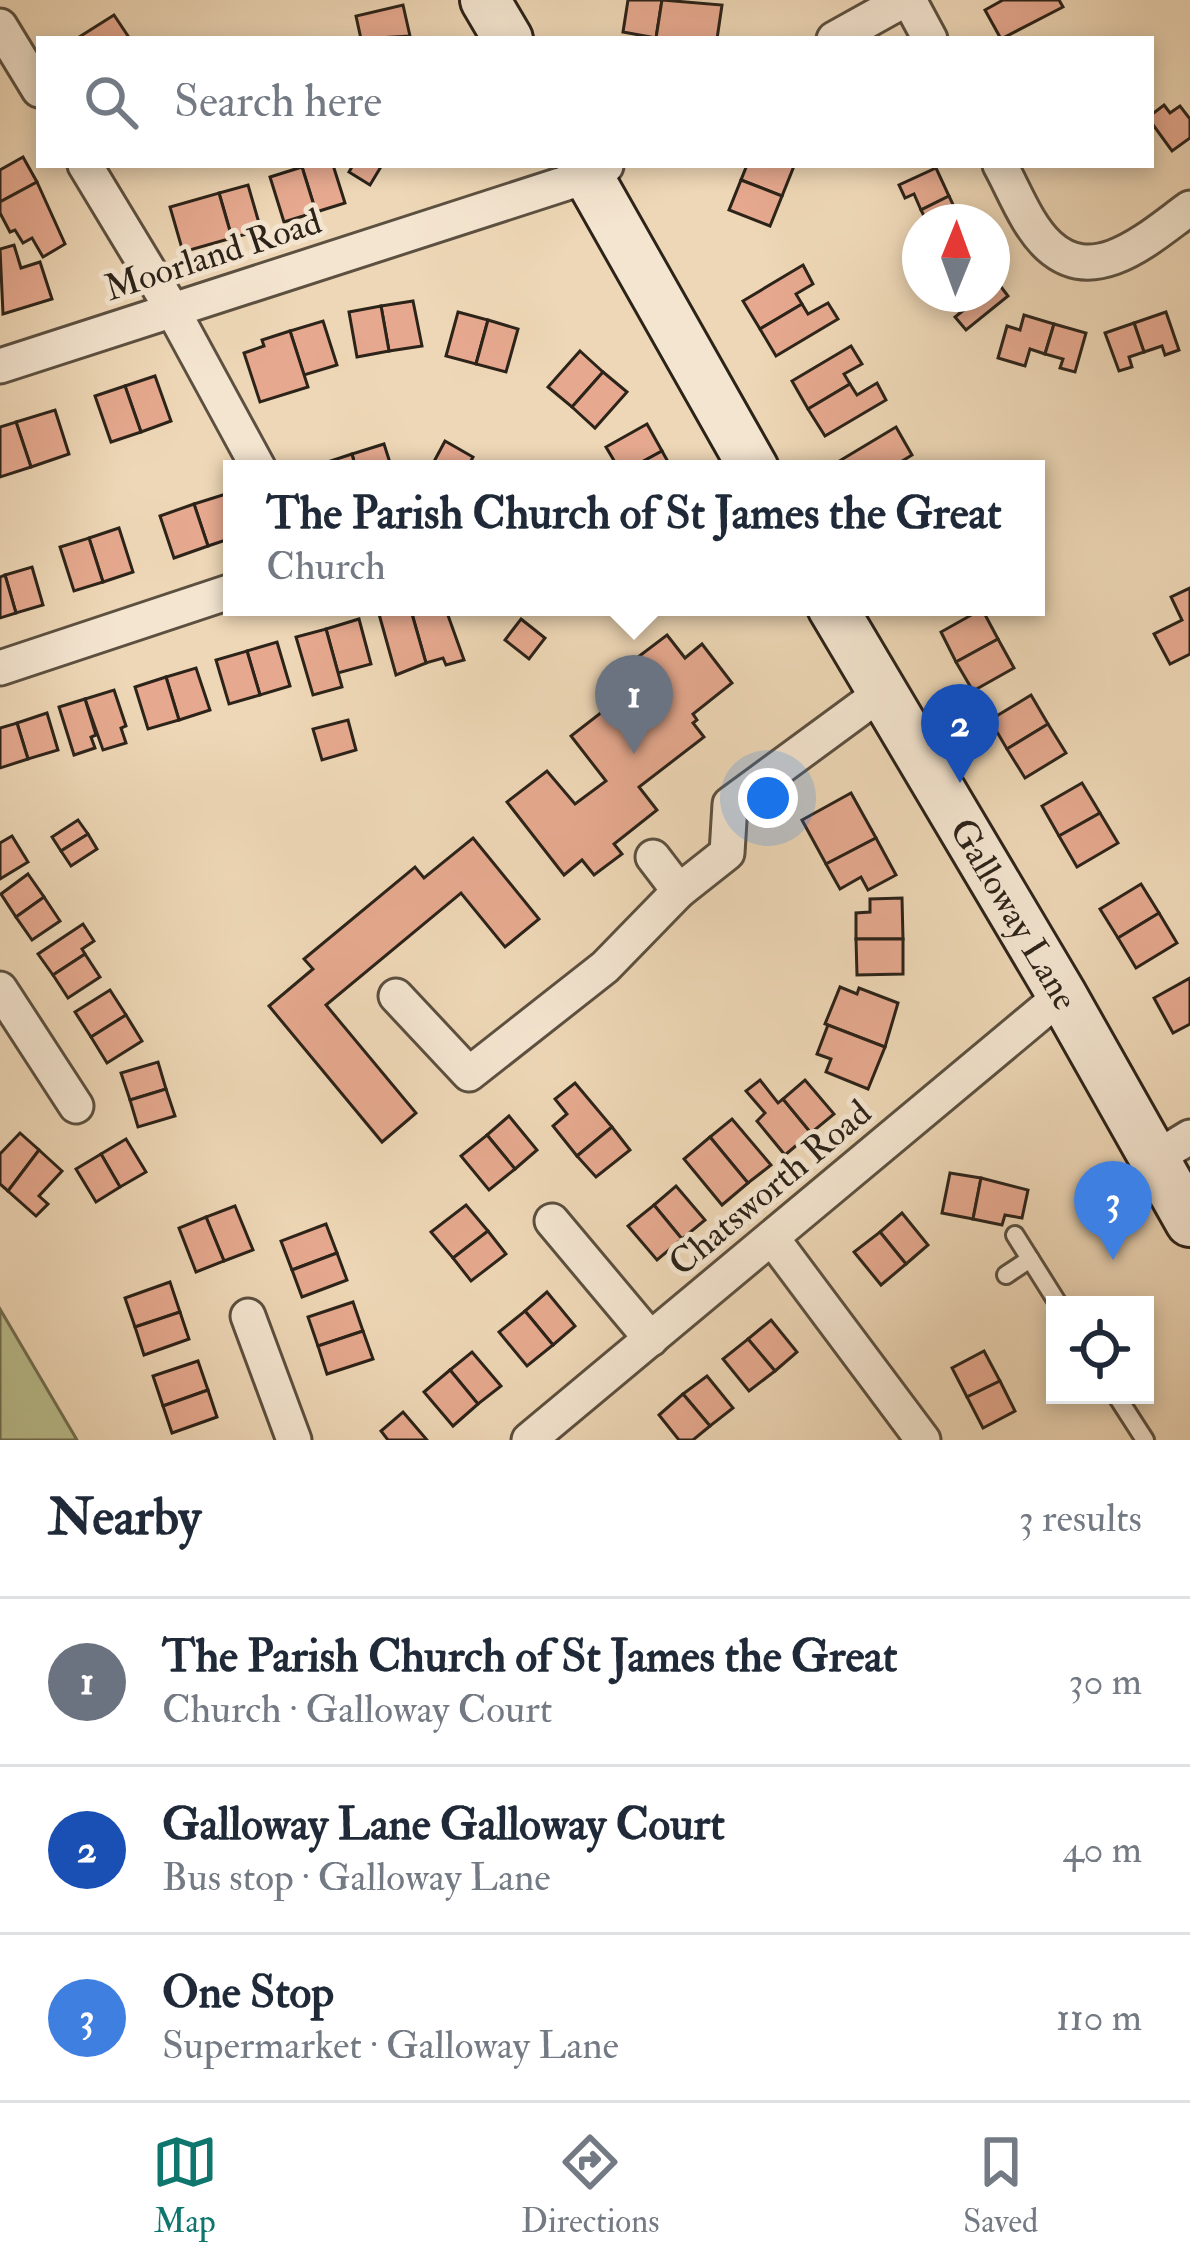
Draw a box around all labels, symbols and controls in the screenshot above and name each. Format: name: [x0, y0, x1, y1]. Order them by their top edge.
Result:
search box: [36, 36, 1154, 168]
icon: search: [78, 69, 144, 135]
text: Search here: [174, 74, 382, 130]
street label: Moorland Road: [99, 199, 327, 311]
north arrow: [902, 204, 1010, 312]
popup: [223, 460, 1045, 616]
text: The Parish Church of St James the Great: [266, 486, 1002, 542]
text: Church: [266, 542, 386, 591]
pin: 1: [595, 655, 673, 754]
pin: 2: [921, 684, 999, 783]
your location: [738, 768, 798, 828]
street label: Galloway Lane: [940, 810, 1088, 1018]
street label: Chatsworth Road: [660, 1090, 880, 1286]
pin: 3: [1074, 1161, 1152, 1260]
map controls: [1046, 1296, 1154, 1404]
button: locate: [1046, 1296, 1154, 1404]
text: Nearby: [48, 1486, 201, 1550]
text: 3 results: [1019, 1494, 1142, 1543]
text: The Parish Church of St James the Great: [162, 1629, 897, 1685]
text: 1: [80, 1657, 94, 1706]
text: 30 m: [1069, 1657, 1142, 1706]
text: Church · Galloway Court: [162, 1685, 552, 1734]
text: Galloway Lane Galloway Court: [162, 1797, 725, 1853]
text: 2: [77, 1825, 97, 1874]
text: 40 m: [1063, 1825, 1142, 1874]
text: Bus stop · Galloway Lane: [162, 1853, 551, 1902]
text: One Stop: [162, 1965, 334, 2021]
text: 3: [80, 1993, 94, 2042]
text: 110 m: [1056, 1993, 1142, 2042]
text: Supermarket · Galloway Lane: [162, 2021, 619, 2070]
tab: Map: [152, 2129, 218, 2242]
tab: Directions: [521, 2129, 660, 2242]
tab: Saved: [963, 2129, 1038, 2242]

